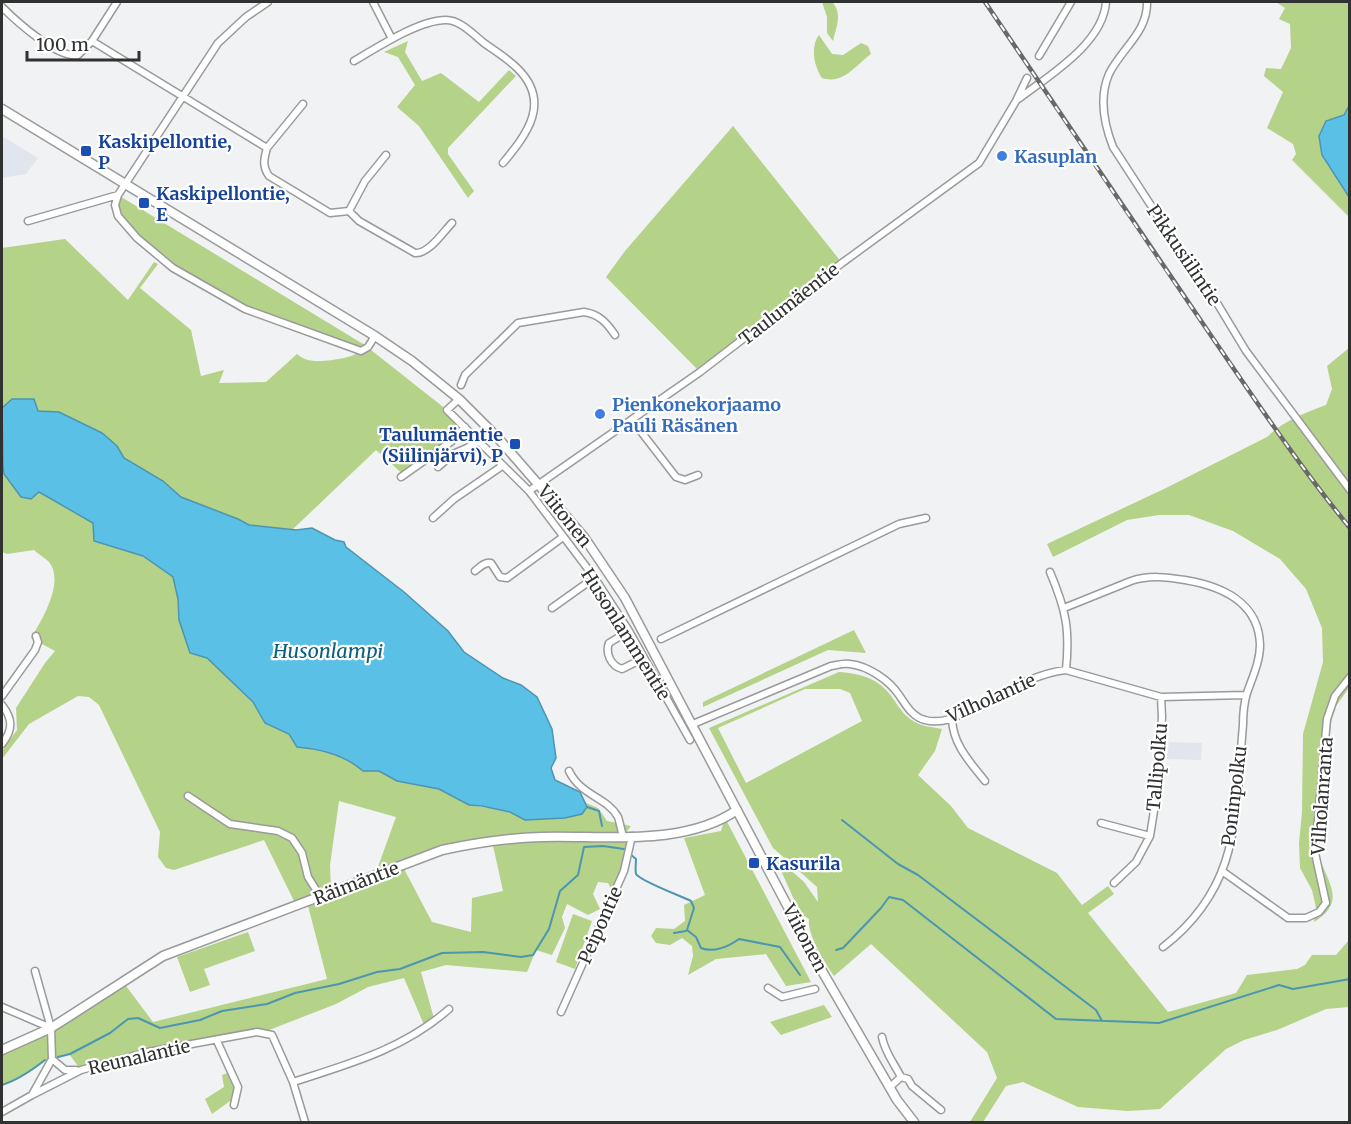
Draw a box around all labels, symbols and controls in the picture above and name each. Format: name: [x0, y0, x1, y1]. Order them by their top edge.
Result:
scale bar: [27, 24, 140, 62]
text: 100 m: [36, 33, 89, 56]
place label: Kaskipellontie, P: [98, 130, 232, 174]
marker: Kaskipellontie, P: [79, 144, 93, 158]
place label: Kasuplan: [1014, 145, 1097, 168]
marker: Kasuplan: [995, 149, 1009, 163]
place label: Kaskipellontie, E: [156, 182, 290, 226]
marker: Kaskipellontie, E: [137, 196, 151, 210]
street label: Pikkusiilintie: [1142, 200, 1226, 310]
street label: Taulumäentie: [734, 258, 844, 350]
place label: Pienkonekorjaamo Pauli Räsänen: [612, 393, 781, 437]
marker: Pienkonekorjaamo Pauli Räsänen: [593, 407, 607, 421]
place label: Taulumäentie (Siilinjärvi), P: [379, 423, 503, 467]
marker: Taulumäentie (Siilinjärvi), P: [508, 437, 522, 451]
street label: Viitonen: [532, 479, 597, 552]
street label: Husonlammentie: [576, 564, 676, 704]
water label: Husonlampi: [272, 638, 383, 663]
street label: Vilholantie: [942, 668, 1039, 728]
street label: Tallipolku: [1142, 722, 1172, 812]
street label: Vilholanranta: [1306, 736, 1338, 857]
street label: Poninpolku: [1216, 744, 1252, 848]
place label: Kasurila: [766, 852, 841, 875]
street label: Räimäntie: [310, 856, 402, 910]
marker: Kasurila: [747, 856, 761, 870]
street label: Peipontie: [573, 883, 627, 967]
street label: Viitonen: [777, 899, 832, 976]
street label: Reunalantie: [86, 1034, 192, 1080]

